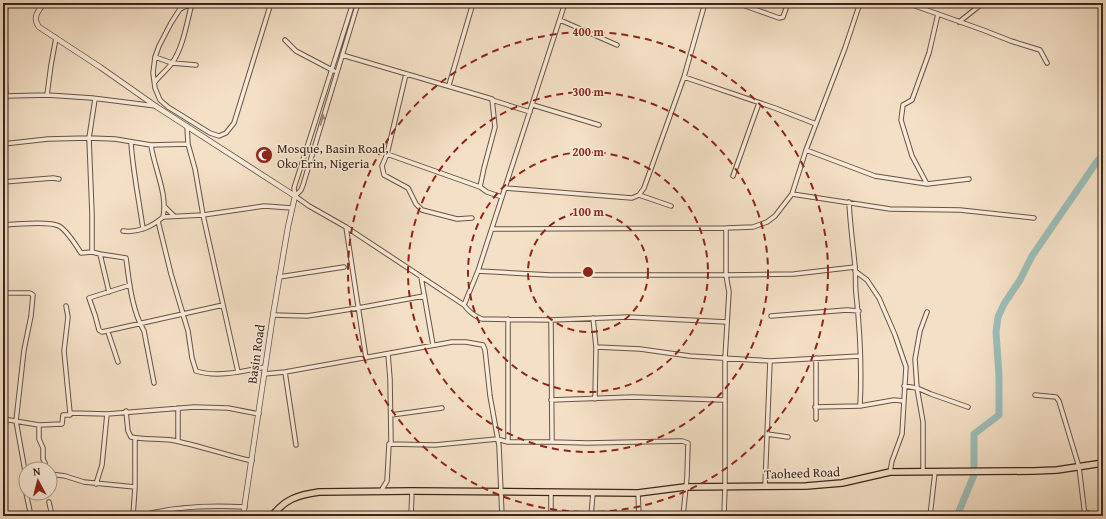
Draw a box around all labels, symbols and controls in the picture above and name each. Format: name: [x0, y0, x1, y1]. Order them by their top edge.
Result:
text: 400 m: [572, 23, 605, 40]
text: 300 m: [572, 83, 605, 100]
one-way arrow: [319, 114, 325, 126]
place label: Mosque, Basin Road, Oko Erin, Nigeria: [277, 139, 388, 173]
text: 200 m: [572, 143, 605, 160]
mosque icon: Mosque, Basin Road, Oko Erin, Nigeria: [254, 145, 274, 165]
text: 100 m: [572, 203, 605, 220]
centre of rings: [581, 265, 595, 279]
street label: Basin Road: [242, 323, 270, 385]
north arrow: [18, 461, 58, 501]
street label: Taoheed Road: [764, 462, 840, 484]
text: N: [32, 463, 42, 479]

